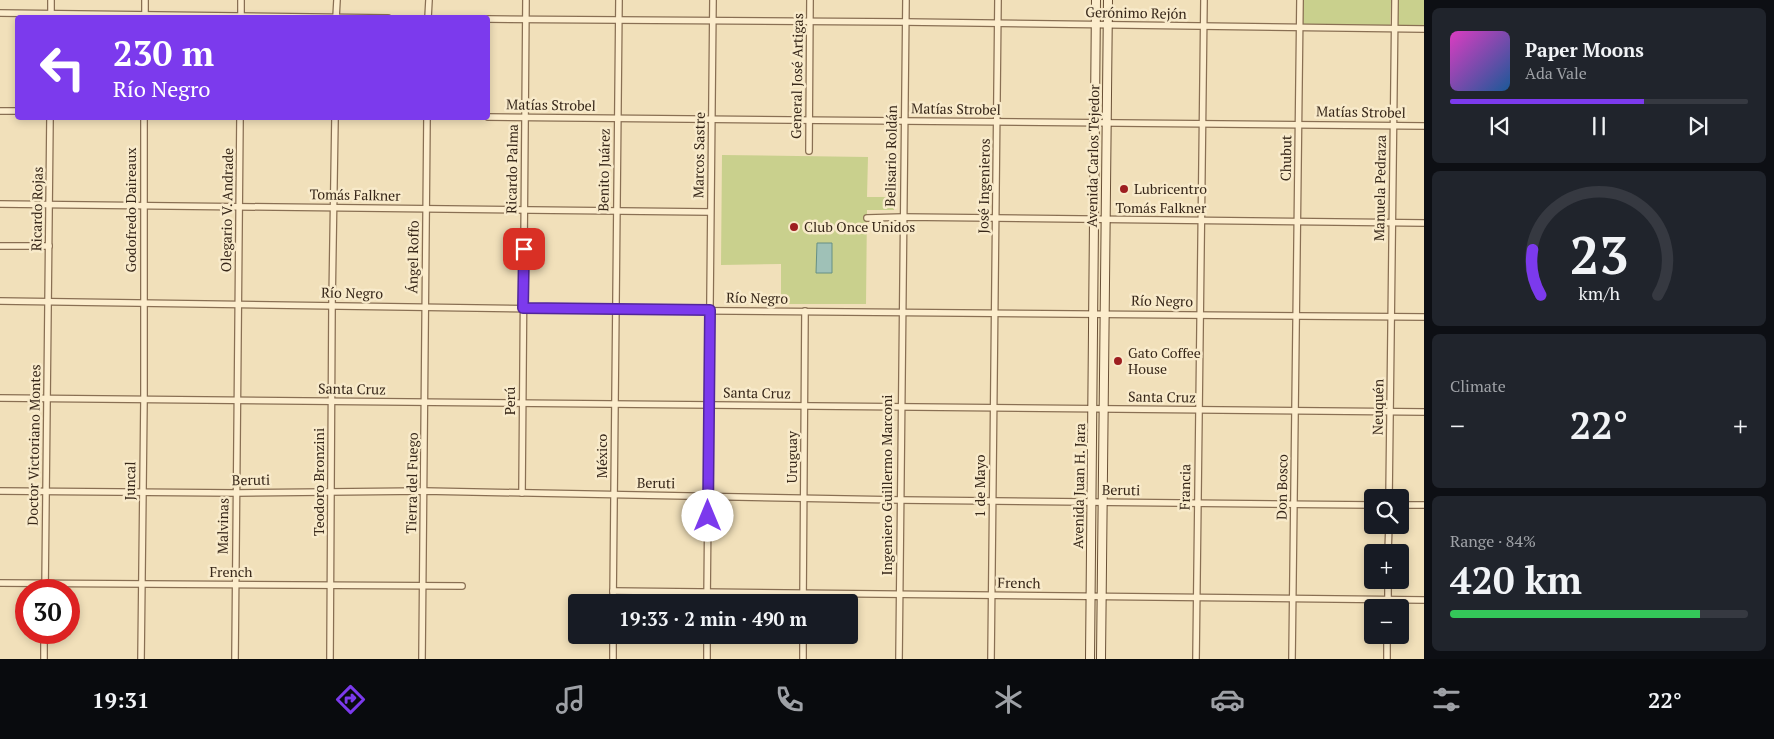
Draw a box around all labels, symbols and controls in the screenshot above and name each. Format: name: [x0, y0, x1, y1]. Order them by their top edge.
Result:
street label: Gerónimo Rejón: [1085, 2, 1188, 23]
street label: General José Artigas: [786, 13, 807, 139]
text: 230 m: [113, 30, 214, 76]
icon: left: [30, 35, 95, 100]
text: Paper Moons: [1525, 37, 1644, 62]
text: Ada Vale: [1525, 62, 1587, 84]
text: Río Negro: [113, 74, 211, 103]
street label: Avenida Carlos Tejedor: [1082, 84, 1103, 228]
street label: Matías Strobel: [506, 94, 596, 115]
street label: Matías Strobel: [911, 98, 1001, 119]
street label: Matías Strobel: [1316, 101, 1406, 122]
street label: Belisario Roldán: [880, 104, 901, 207]
street label: Marcos Sastre: [688, 112, 709, 198]
icon: previous: [1486, 112, 1514, 140]
icon: pause: [1585, 112, 1613, 140]
icon: next: [1684, 112, 1712, 140]
street label: Ricardo Palma: [501, 124, 522, 214]
street label: Benito Juárez: [593, 128, 614, 212]
street label: Chubut: [1276, 134, 1295, 181]
street label: Manuela Pedraza: [1369, 135, 1390, 241]
street label: José Ingenieros: [973, 138, 994, 234]
street label: Godofredo Daireaux: [121, 147, 140, 273]
street label: Olegario V. Andrade: [216, 148, 237, 272]
street label: Ricardo Rojas: [26, 167, 47, 251]
place label: Lubricentro: [1134, 179, 1207, 198]
marker: Lubricentro: [1118, 183, 1130, 195]
street label: Tomás Falkner: [309, 184, 401, 205]
street label: Tomás Falkner: [1116, 198, 1207, 217]
place label: Club Once Unidos: [804, 217, 915, 236]
street label: Ángel Roffo: [402, 220, 423, 294]
text: 23: [1570, 220, 1628, 289]
marker: Club Once Unidos: [788, 221, 800, 233]
pin: [503, 228, 545, 270]
icon: arrive: [510, 235, 538, 263]
text: km/h: [1578, 281, 1620, 305]
street label: Río Negro: [321, 282, 383, 303]
street label: Río Negro: [726, 287, 788, 308]
street label: Río Negro: [1131, 290, 1193, 311]
place label: Gato Coffee House: [1128, 343, 1201, 378]
marker: Gato Coffee House: [1112, 355, 1124, 367]
street label: Doctor Victoriano Montes: [23, 364, 44, 526]
text: Climate: [1450, 375, 1506, 397]
street label: Santa Cruz: [318, 378, 386, 399]
street label: Neuquén: [1368, 378, 1388, 435]
street label: Santa Cruz: [723, 382, 791, 403]
street label: Santa Cruz: [1128, 386, 1196, 407]
street label: Perú: [500, 387, 519, 415]
street label: Ingeniero Guillermo Marconi: [877, 395, 896, 575]
text: 22°: [1570, 400, 1628, 450]
text: −: [1450, 407, 1465, 444]
text: +: [1733, 407, 1748, 444]
street label: Avenida Juan H. Jara: [1068, 423, 1089, 549]
street label: Teodoro Bronzini: [309, 428, 328, 536]
street label: Uruguay: [782, 430, 801, 483]
street label: Tierra del Fuego: [401, 432, 422, 534]
street label: México: [592, 434, 611, 478]
street label: 1 de Mayo: [970, 454, 989, 517]
street label: Don Bosco: [1271, 454, 1292, 520]
street label: Juncal: [120, 461, 139, 501]
street label: Francia: [1175, 464, 1194, 510]
street label: Beruti: [232, 470, 270, 489]
street label: Beruti: [637, 473, 675, 492]
street label: Beruti: [1102, 480, 1140, 499]
position arrow: [681, 489, 733, 541]
map controls: [1364, 489, 1409, 644]
button: search: [1364, 489, 1409, 534]
street label: Malvinas: [213, 498, 232, 554]
text: Range · 84%: [1450, 530, 1536, 552]
button: +: [1364, 544, 1409, 589]
text: 420 km: [1450, 555, 1582, 605]
street label: French: [209, 562, 253, 581]
street label: French: [997, 573, 1041, 592]
speed limit sign: 30: [15, 579, 80, 644]
button: −: [1364, 599, 1409, 644]
text: 19:33 · 2 min · 490 m: [619, 606, 807, 631]
icon: directions: [333, 682, 368, 717]
icon: music: [553, 682, 588, 717]
icon: phone: [772, 682, 807, 717]
icon: climate: [991, 682, 1026, 717]
icon: car: [1210, 682, 1245, 717]
icon: filters: [1429, 682, 1464, 717]
text: 19:31: [92, 685, 149, 714]
text: 22°: [1648, 685, 1682, 714]

